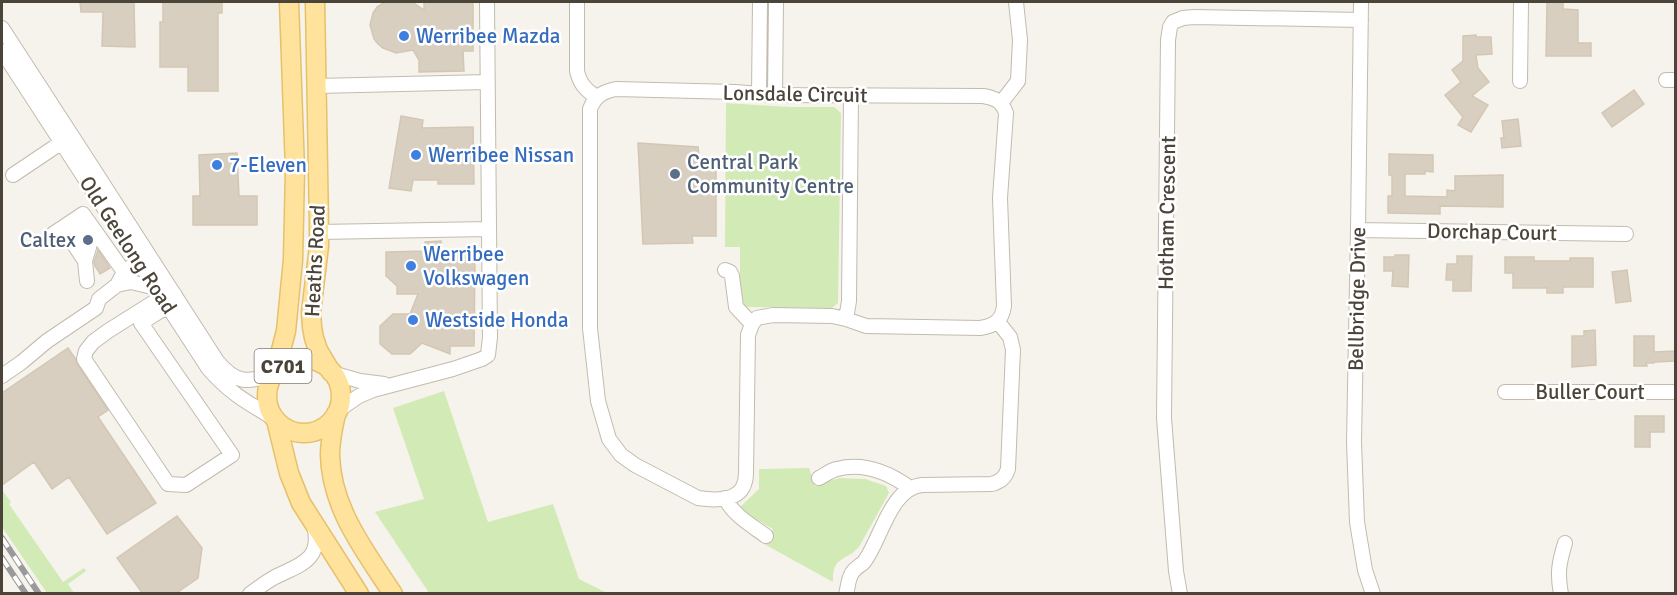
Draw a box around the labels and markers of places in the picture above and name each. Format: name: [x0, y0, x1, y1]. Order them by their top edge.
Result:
place label: Werribee Mazda: [416, 23, 560, 49]
marker: Werribee Mazda: [397, 29, 411, 43]
place label: Werribee Nissan: [428, 142, 574, 168]
marker: Werribee Nissan: [409, 148, 423, 162]
place label: Central Park Community Centre: [687, 149, 854, 199]
place label: 7-Eleven: [229, 152, 307, 178]
marker: 7-Eleven: [210, 158, 224, 172]
marker: Central Park Community Centre: [668, 167, 682, 181]
place label: Caltex: [20, 227, 76, 253]
marker: Caltex: [81, 233, 95, 247]
place label: Werribee Volkswagen: [423, 241, 529, 291]
marker: Werribee Volkswagen: [404, 259, 418, 273]
place label: Westside Honda: [425, 307, 569, 333]
marker: Westside Honda: [406, 313, 420, 327]

